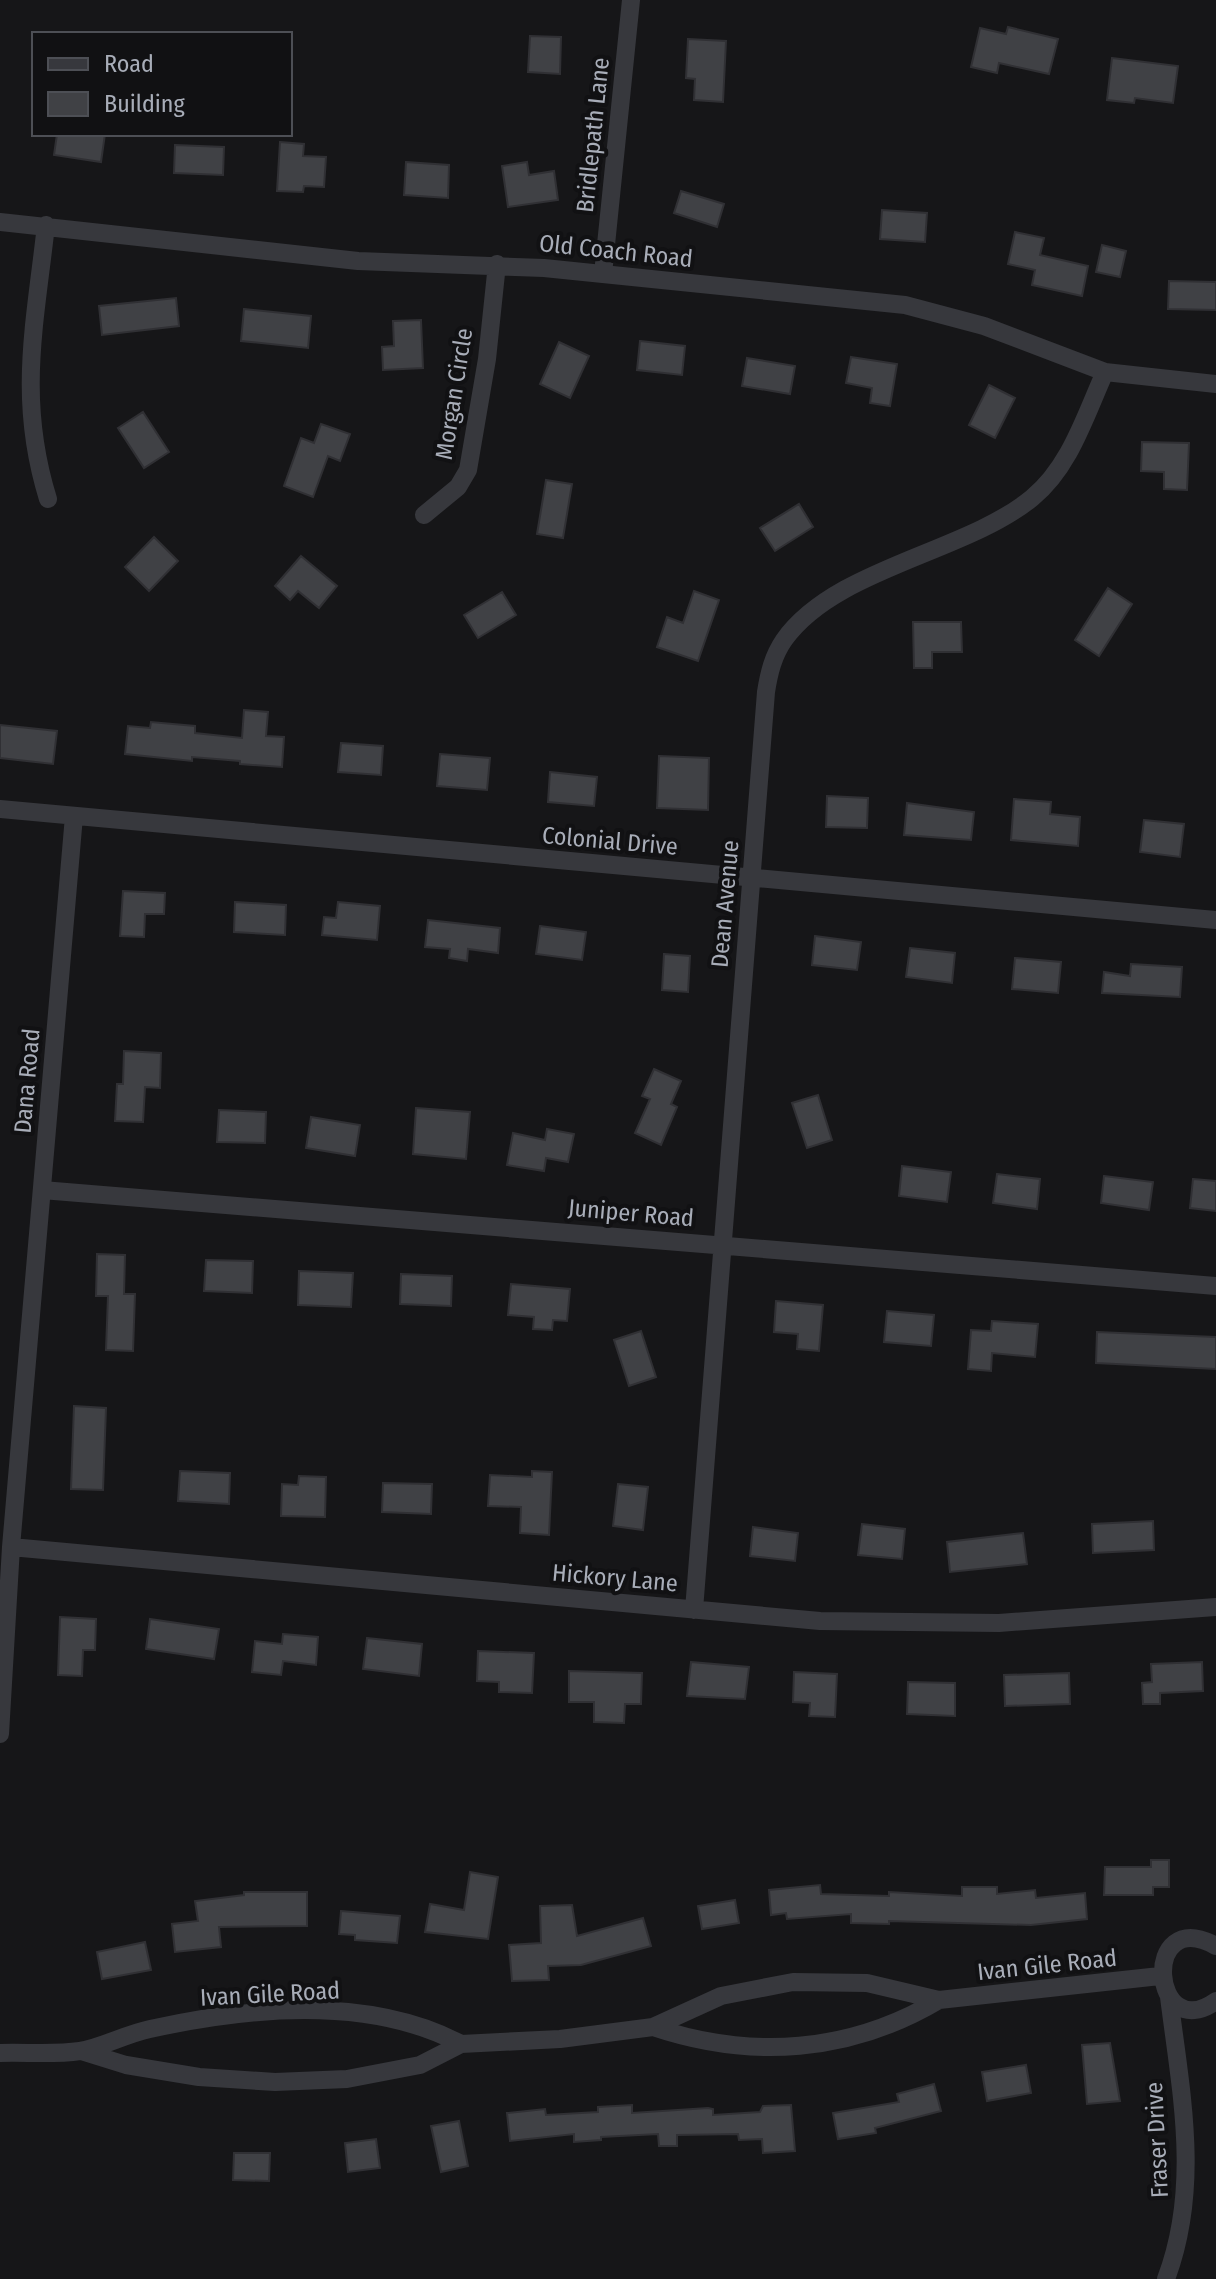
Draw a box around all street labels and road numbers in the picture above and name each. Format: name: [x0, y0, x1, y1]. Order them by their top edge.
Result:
street label: Bridlepath Lane: [571, 56, 615, 214]
street label: Old Coach Road: [538, 229, 694, 273]
street label: Morgan Circle: [430, 326, 478, 462]
street label: Colonial Drive: [541, 821, 679, 861]
street label: Dean Avenue: [705, 839, 745, 969]
street label: Dana Road: [8, 1027, 46, 1135]
street label: Juniper Road: [567, 1194, 695, 1232]
street label: Hickory Lane: [551, 1559, 679, 1597]
street label: Ivan Gile Road: [976, 1944, 1118, 1986]
street label: Ivan Gile Road: [199, 1976, 341, 2012]
street label: Fraser Drive: [1140, 2081, 1174, 2199]

